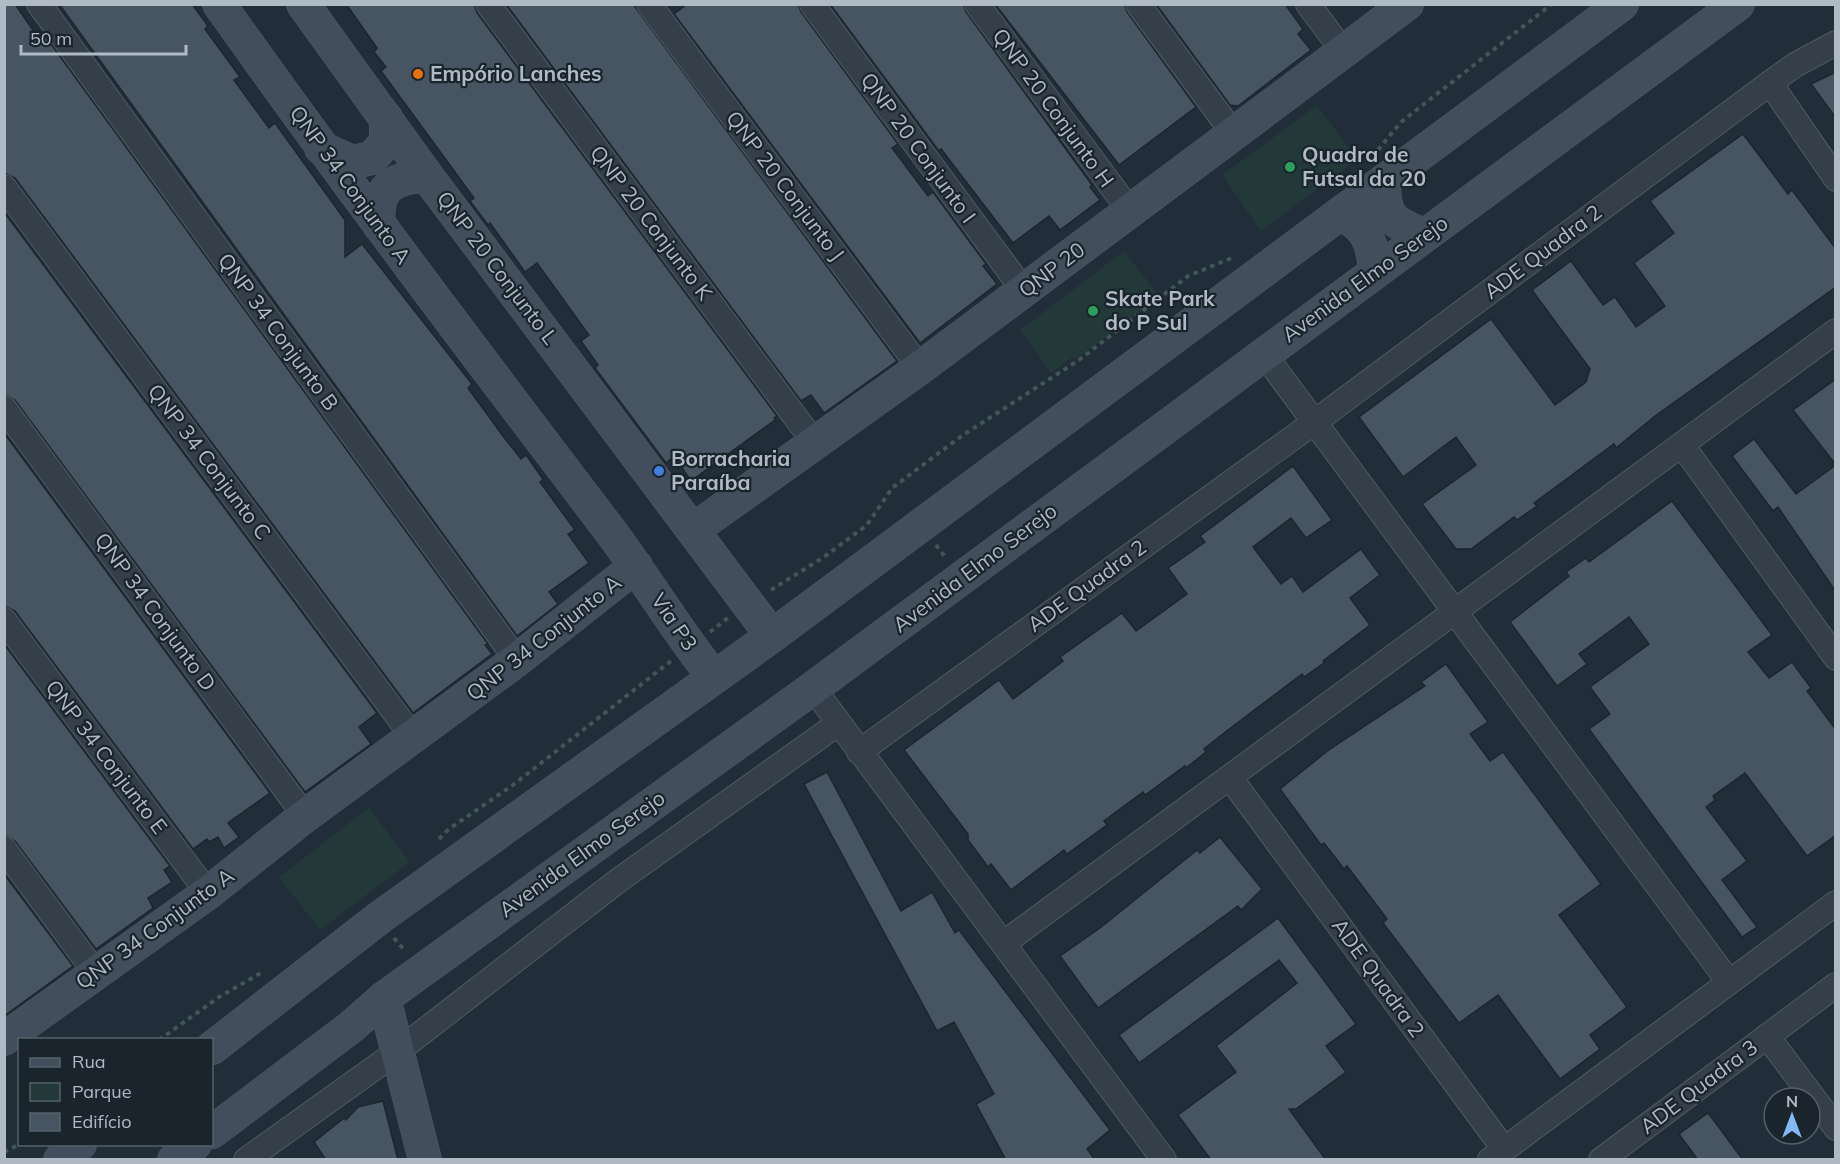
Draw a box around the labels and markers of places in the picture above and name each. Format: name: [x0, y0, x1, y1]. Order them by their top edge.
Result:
place label: Empório Lanches: [430, 60, 601, 86]
marker: Empório Lanches: [411, 67, 425, 81]
place label: Quadra de Futsal da 20: [1302, 141, 1426, 191]
marker: Quadra de Futsal da 20: [1283, 160, 1297, 174]
place label: Skate Park do P Sul: [1105, 285, 1215, 335]
marker: Skate Park do P Sul: [1086, 304, 1100, 318]
place label: Borracharia Paraíba: [671, 445, 790, 495]
marker: Borracharia Paraíba: [652, 464, 666, 478]

